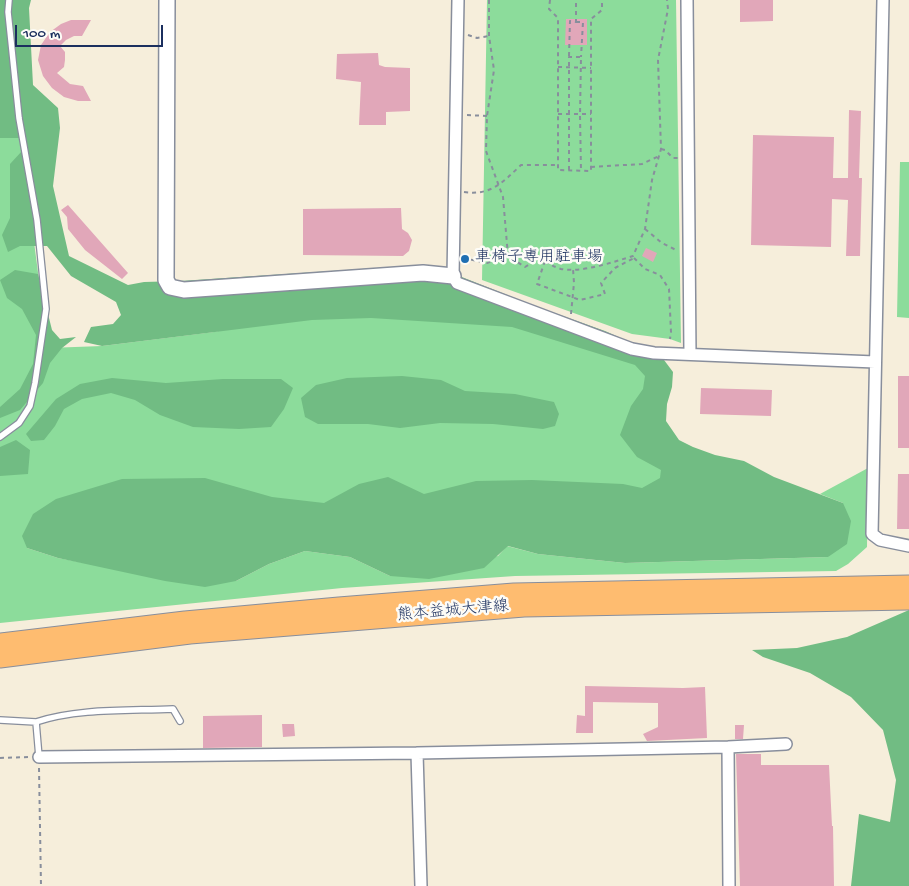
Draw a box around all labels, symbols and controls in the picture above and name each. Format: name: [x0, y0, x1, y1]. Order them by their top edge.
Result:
scale bar: [18, 15, 165, 47]
text: 100 m: [23, 25, 60, 43]
place label: 車椅子専用駐車場: [475, 249, 603, 269]
marker: 車椅子専用駐車場: [459, 253, 471, 265]
street label: 熊本益城大津線: [396, 598, 510, 626]

